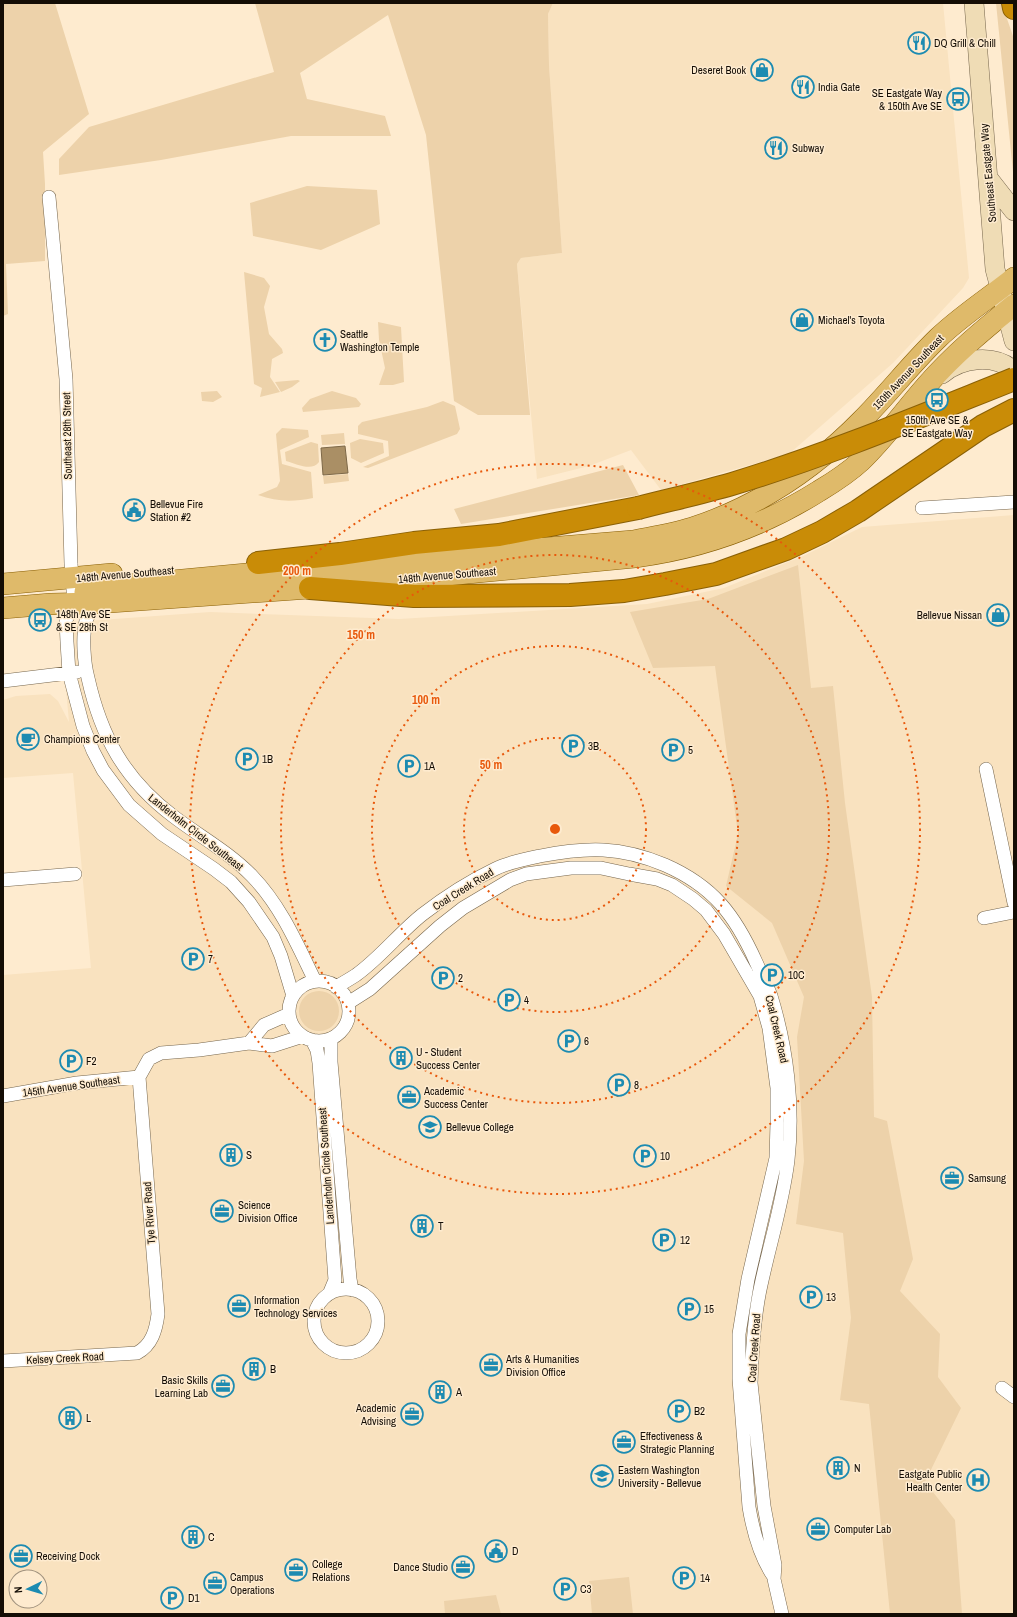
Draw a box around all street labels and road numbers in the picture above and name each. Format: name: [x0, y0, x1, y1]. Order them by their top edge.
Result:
street label: Southeast Eastgate Way: [977, 123, 999, 223]
street label: 150th Avenue Southeast: [869, 331, 947, 413]
street label: Southeast 28th Street: [59, 392, 75, 480]
street label: 148th Avenue Southeast: [75, 563, 175, 585]
street label: 148th Avenue Southeast: [397, 564, 497, 586]
street label: Landerholm Circle Southeast: [146, 791, 247, 874]
street label: Coal Creek Road: [430, 865, 496, 913]
street label: Coal Creek Road: [762, 994, 792, 1064]
street label: 145th Avenue Southeast: [21, 1072, 121, 1100]
street label: Landerholm Circle Southeast: [315, 1107, 337, 1225]
street label: Tye River Road: [140, 1181, 158, 1245]
street label: Coal Creek Road: [745, 1313, 763, 1383]
street label: Kelsey Creek Road: [26, 1349, 104, 1367]

